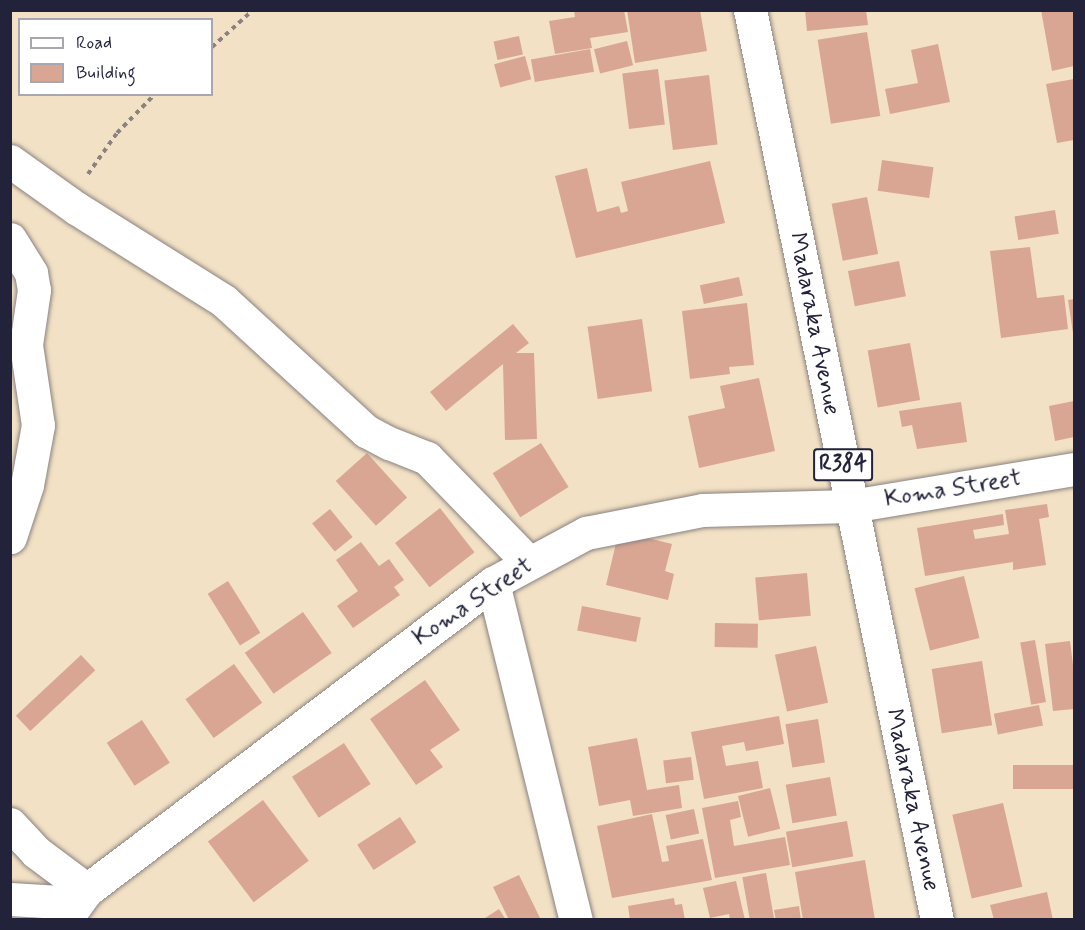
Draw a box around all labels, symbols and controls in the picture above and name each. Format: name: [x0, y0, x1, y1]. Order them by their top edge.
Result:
legend: [18, 18, 213, 96]
text: Road: [76, 31, 112, 55]
text: Building: [76, 61, 136, 85]
street label: Madaraka Avenue: [782, 229, 846, 419]
road number: R384: [813, 446, 873, 484]
street label: Koma Street: [883, 464, 1023, 514]
street label: Koma Street: [408, 552, 538, 652]
street label: Madaraka Avenue: [878, 705, 946, 895]

